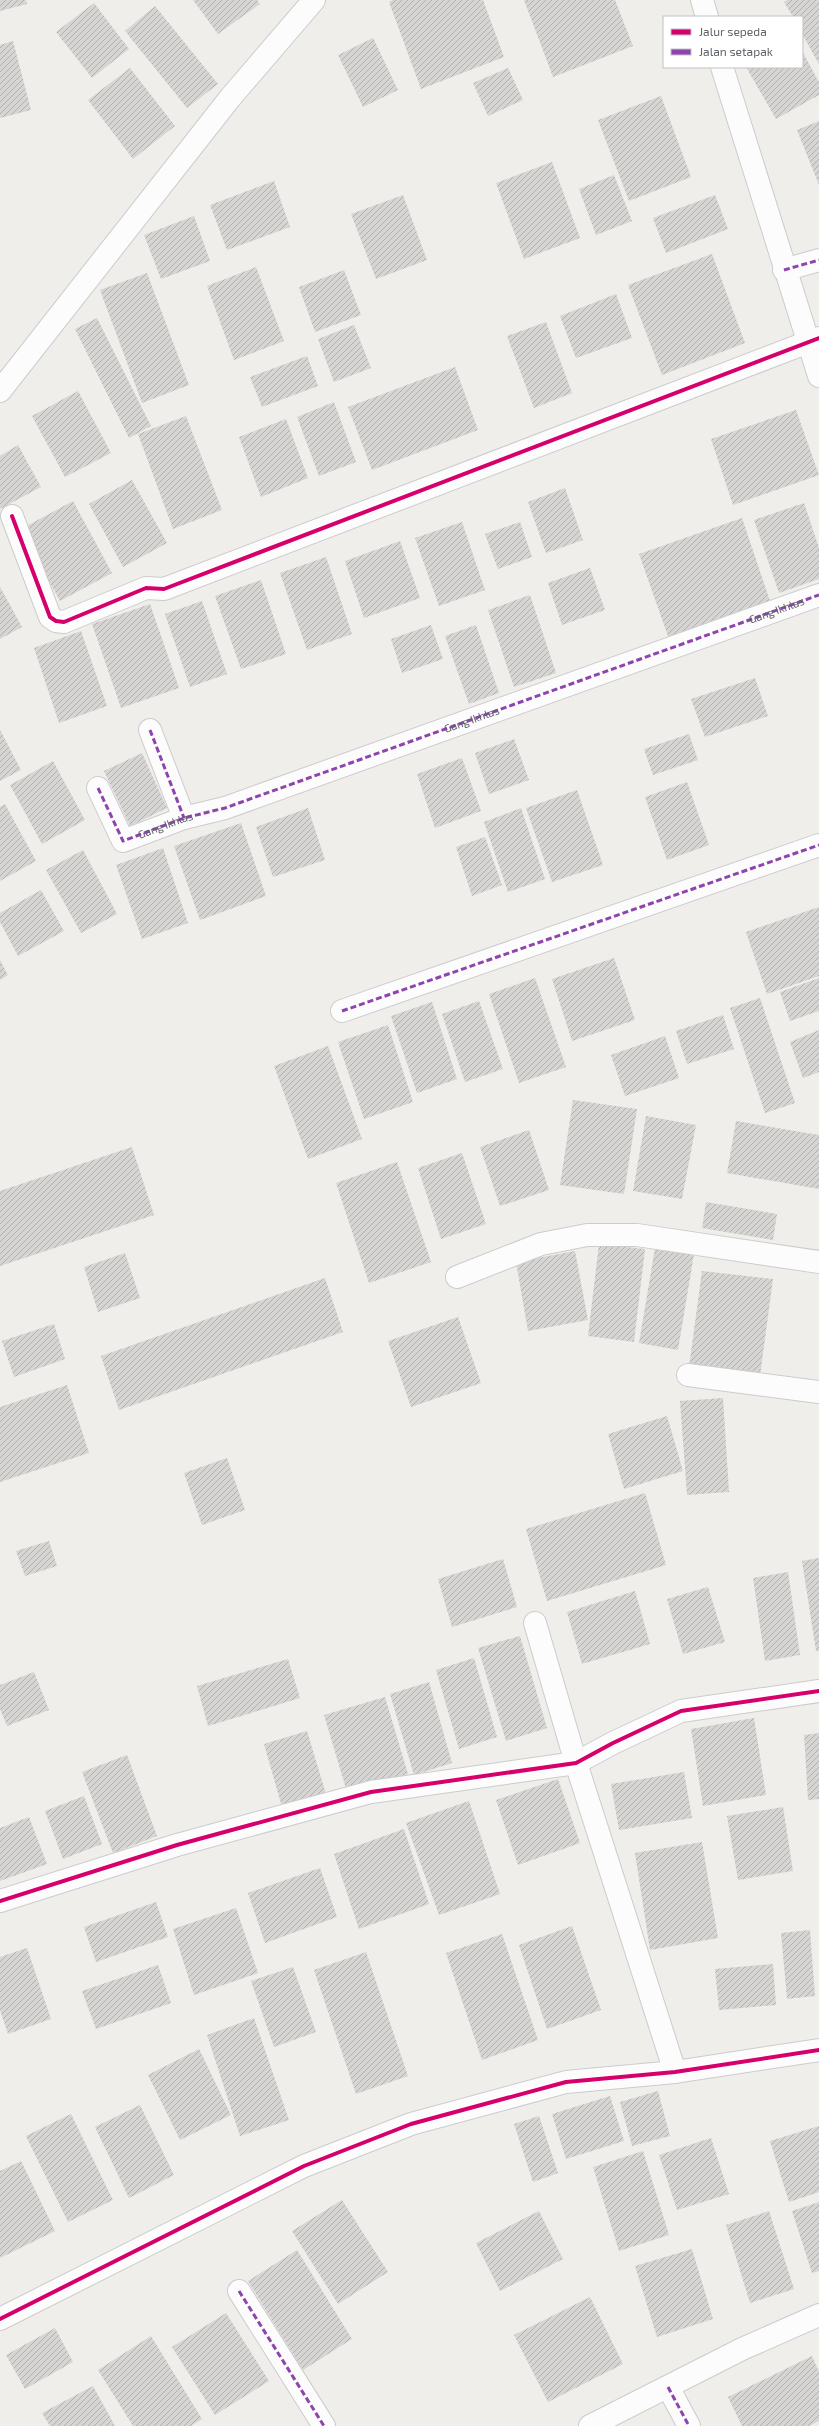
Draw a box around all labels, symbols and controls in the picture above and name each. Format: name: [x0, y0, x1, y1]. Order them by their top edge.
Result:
legend: [663, 16, 803, 68]
text: Jalur sepeda: [699, 24, 767, 38]
text: Jalan setapak: [699, 44, 773, 58]
street label: Gang Ikhlas: [747, 594, 806, 626]
street label: Gang Ikhlas: [442, 703, 501, 735]
street label: Gang Ikhlas: [136, 809, 195, 841]

